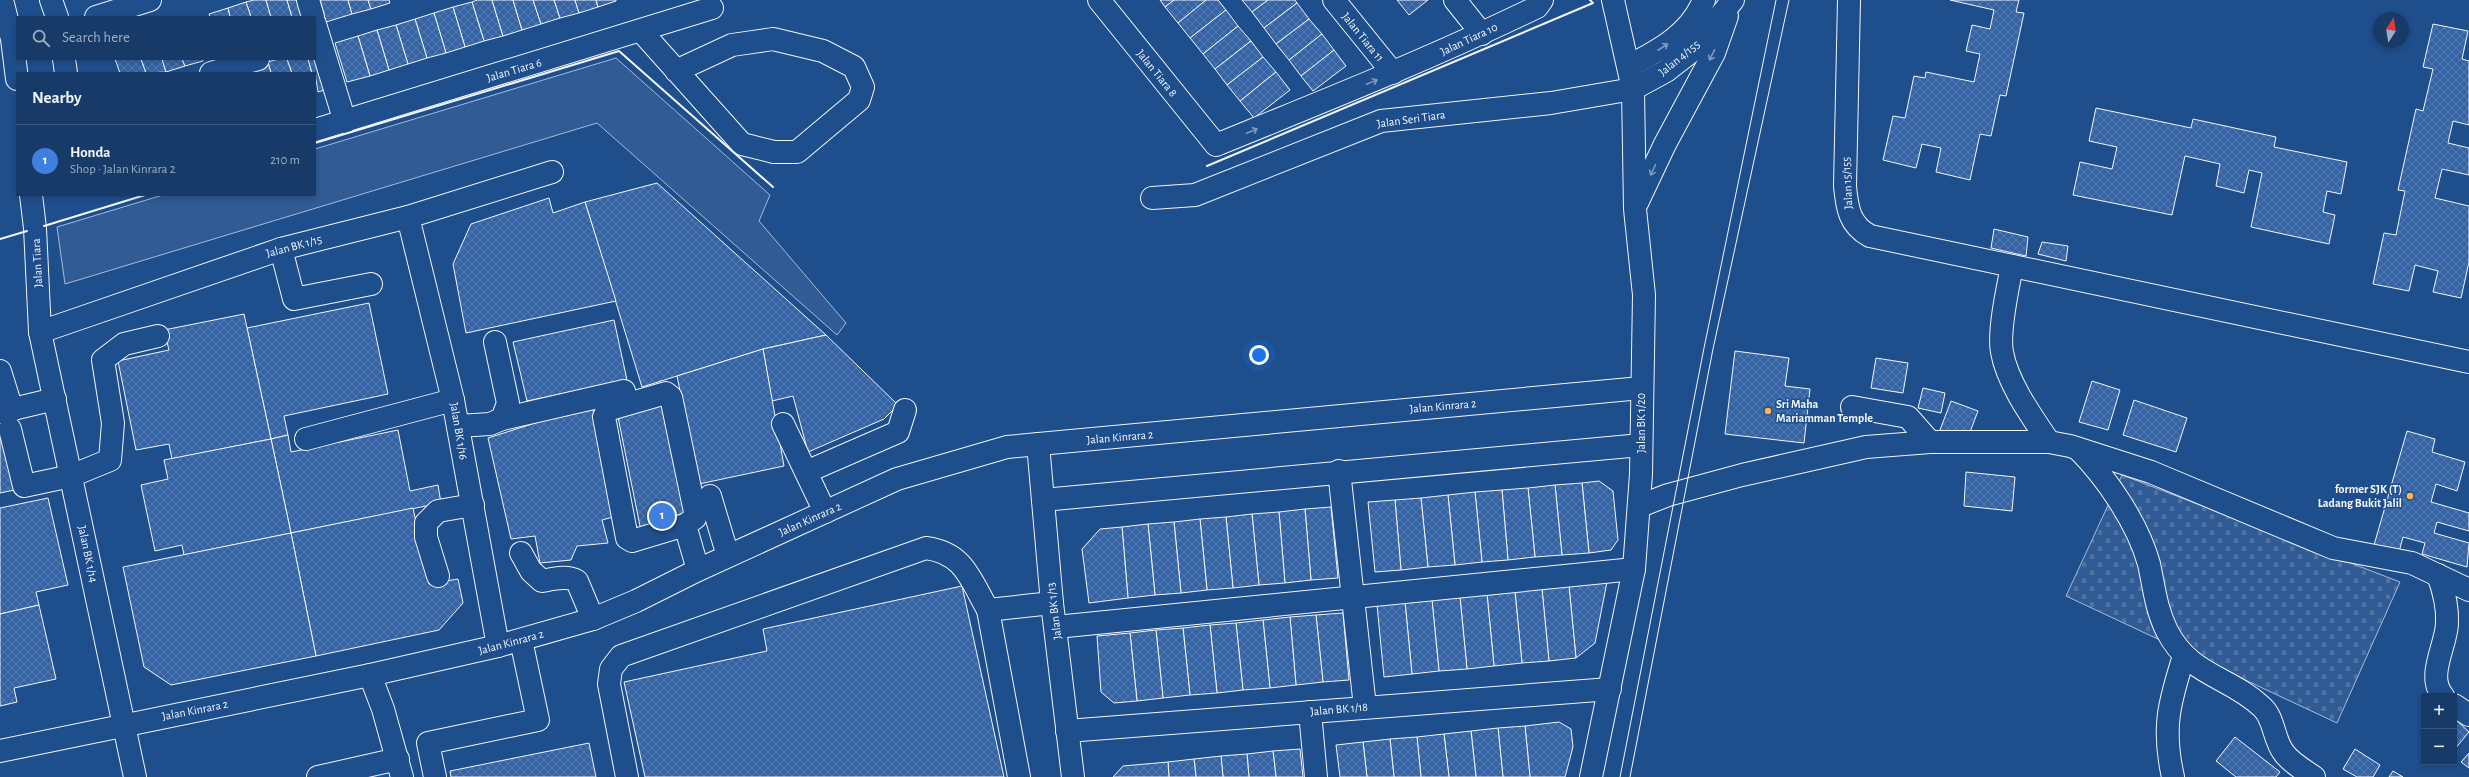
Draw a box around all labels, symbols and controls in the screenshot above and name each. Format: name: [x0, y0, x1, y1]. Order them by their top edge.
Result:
street label: Jalan Tiara 11: [1340, 10, 1386, 64]
north arrow: [2373, 12, 2409, 48]
search box: [16, 16, 316, 60]
street label: Jalan Tiara 10: [1439, 21, 1499, 57]
icon: search: [30, 27, 52, 49]
text: Search here: [62, 30, 130, 45]
street label: Jalan 4/155: [1656, 38, 1702, 78]
one-way arrow: [1657, 43, 1668, 51]
street label: Jalan Tiara 8: [1134, 47, 1180, 99]
one-way arrow: [1708, 49, 1715, 61]
street label: Jalan Tiara 6: [485, 56, 543, 84]
one-way arrow: [1366, 77, 1378, 85]
text: Nearby: [32, 89, 82, 106]
street label: Jalan Seri Tiara: [1376, 108, 1446, 130]
one-way arrow: [1245, 126, 1257, 134]
text: Honda: [70, 145, 111, 160]
text: 1: [43, 154, 47, 167]
text: 210 m: [270, 154, 300, 167]
street label: Jalan 15/155: [1840, 157, 1854, 209]
text: Shop · Jalan Kinrara 2: [70, 163, 176, 176]
one-way arrow: [1649, 164, 1656, 176]
street label: Jalan BK 1/15: [265, 233, 323, 259]
street label: Jalan Tiara: [30, 238, 44, 288]
your location: [1249, 345, 1269, 365]
street label: Jalan BK 1/20: [1635, 393, 1647, 453]
street label: Jalan Kinrara 2: [1409, 397, 1477, 415]
place label: Sri Maha Mariamman Temple: [1776, 398, 1873, 424]
street label: Jalan BK 1/16: [448, 401, 470, 461]
marker: Sri Maha Mariamman Temple: [1763, 406, 1773, 416]
street label: Jalan Kinrara 2: [1086, 428, 1154, 446]
place label: former SJK (T) Ladang Bukit Jalil: [2318, 483, 2402, 509]
marker: former SJK (T) Ladang Bukit Jalil: [2405, 491, 2415, 501]
street label: Jalan Kinrara 2: [777, 500, 844, 538]
pin: 1: [649, 501, 675, 531]
street label: Jalan BK 1/14: [76, 524, 100, 584]
street label: Jalan BK 1/13: [1045, 582, 1063, 640]
street label: Jalan Kinrara 2: [477, 627, 545, 656]
map controls: [2421, 693, 2457, 765]
button: +: [2421, 693, 2457, 729]
street label: Jalan Kinrara 2: [161, 698, 230, 722]
street label: Jalan BK 1/18: [1310, 700, 1369, 718]
button: −: [2421, 729, 2457, 765]

